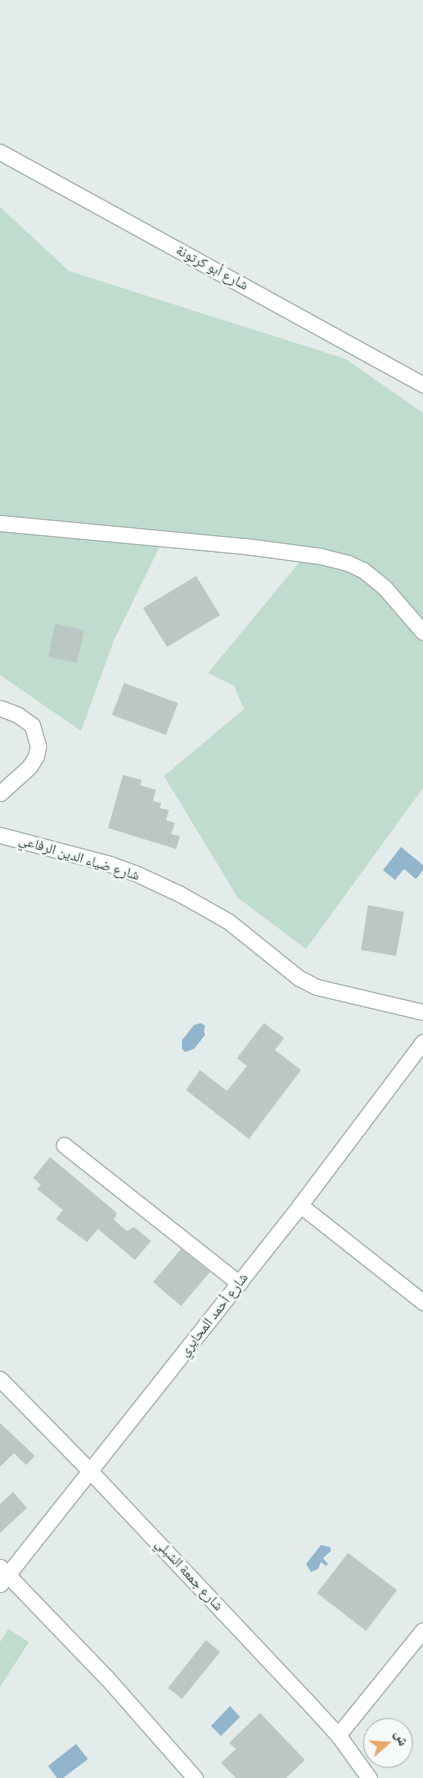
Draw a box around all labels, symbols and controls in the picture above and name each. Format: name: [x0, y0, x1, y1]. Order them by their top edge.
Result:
street label: شارع أبو كرتونة: [173, 242, 251, 294]
street label: شارع ضياء الدين الرفاعي: [17, 832, 141, 884]
street label: شارع أحمد المحايري: [176, 1270, 252, 1360]
street label: شارع جمعة الشبلي: [151, 1536, 227, 1614]
north arrow: [363, 1718, 413, 1768]
text: ش: [391, 1728, 412, 1748]

